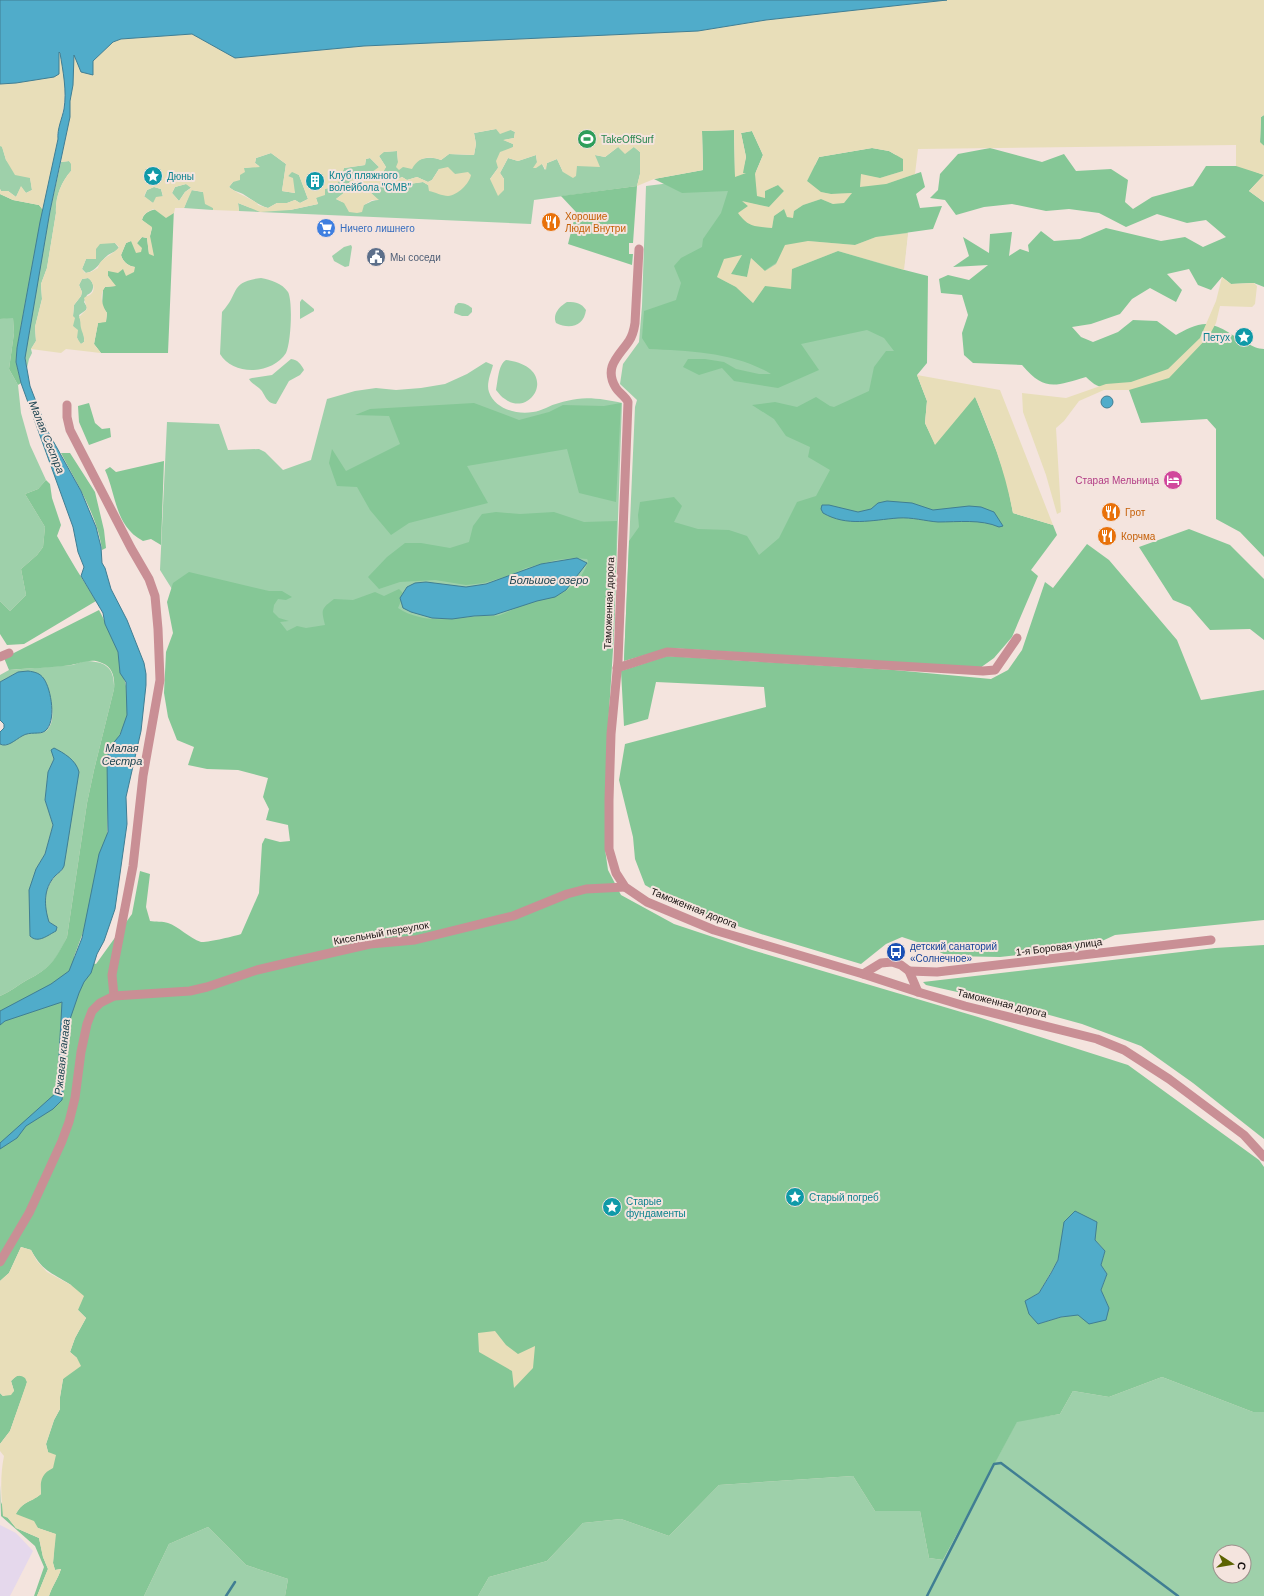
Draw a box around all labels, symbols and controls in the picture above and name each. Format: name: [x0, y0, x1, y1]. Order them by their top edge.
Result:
sports icon: TakeOffSurf: [576, 128, 598, 150]
place label: TakeOffSurf: [601, 134, 654, 145]
place icon: Дюны: [142, 165, 164, 187]
building icon: Клуб пляжного волейбола "СМВ": [304, 170, 326, 192]
place label: Клуб пляжного волейбола "СМВ": [329, 170, 411, 193]
place label: Дюны: [167, 171, 194, 182]
restaurant icon: Хорошие Люди Внутри: [540, 211, 562, 233]
place label: Хорошие Люди Внутри: [565, 211, 626, 234]
supermarket icon: Ничего лишнего: [315, 217, 337, 239]
place label: Ничего лишнего: [340, 223, 415, 234]
public building icon: Мы соседи: [365, 246, 387, 268]
place label: Мы соседи: [390, 252, 441, 263]
place icon: Петух: [1233, 326, 1255, 348]
place label: Петух: [1203, 332, 1230, 343]
water label: Малая Сестра: [27, 399, 67, 475]
hotel icon: Старая Мельница: [1162, 469, 1184, 491]
place label: Старая Мельница: [1075, 475, 1159, 486]
restaurant icon: Грот: [1100, 501, 1122, 523]
place label: Грот: [1125, 507, 1146, 518]
restaurant icon: Корчма: [1096, 525, 1118, 547]
place label: Корчма: [1121, 531, 1156, 542]
street label: Таможенная дорога: [602, 556, 616, 649]
water label: Большое озеро: [510, 574, 588, 586]
water label: Малая Сестра: [102, 742, 142, 767]
street label: Таможенная дорога: [649, 886, 739, 931]
street label: Кисельный переулок: [333, 919, 430, 947]
street label: 1-я Боровая улица: [1015, 936, 1103, 958]
bus stop icon: детский санаторий «Солнечное»: [885, 941, 907, 963]
place label: детский санаторий «Солнечное»: [910, 941, 997, 964]
street label: Таможенная дорога: [956, 987, 1048, 1020]
water label: Ржавая канава: [52, 1018, 72, 1096]
place icon: Старый погреб: [784, 1186, 806, 1208]
place label: Старый погреб: [809, 1192, 879, 1203]
place icon: Старые фундаменты: [601, 1196, 623, 1218]
place label: Старые фундаменты: [626, 1196, 686, 1219]
north arrow: [1212, 1544, 1252, 1584]
text: С: [1235, 1561, 1248, 1571]

